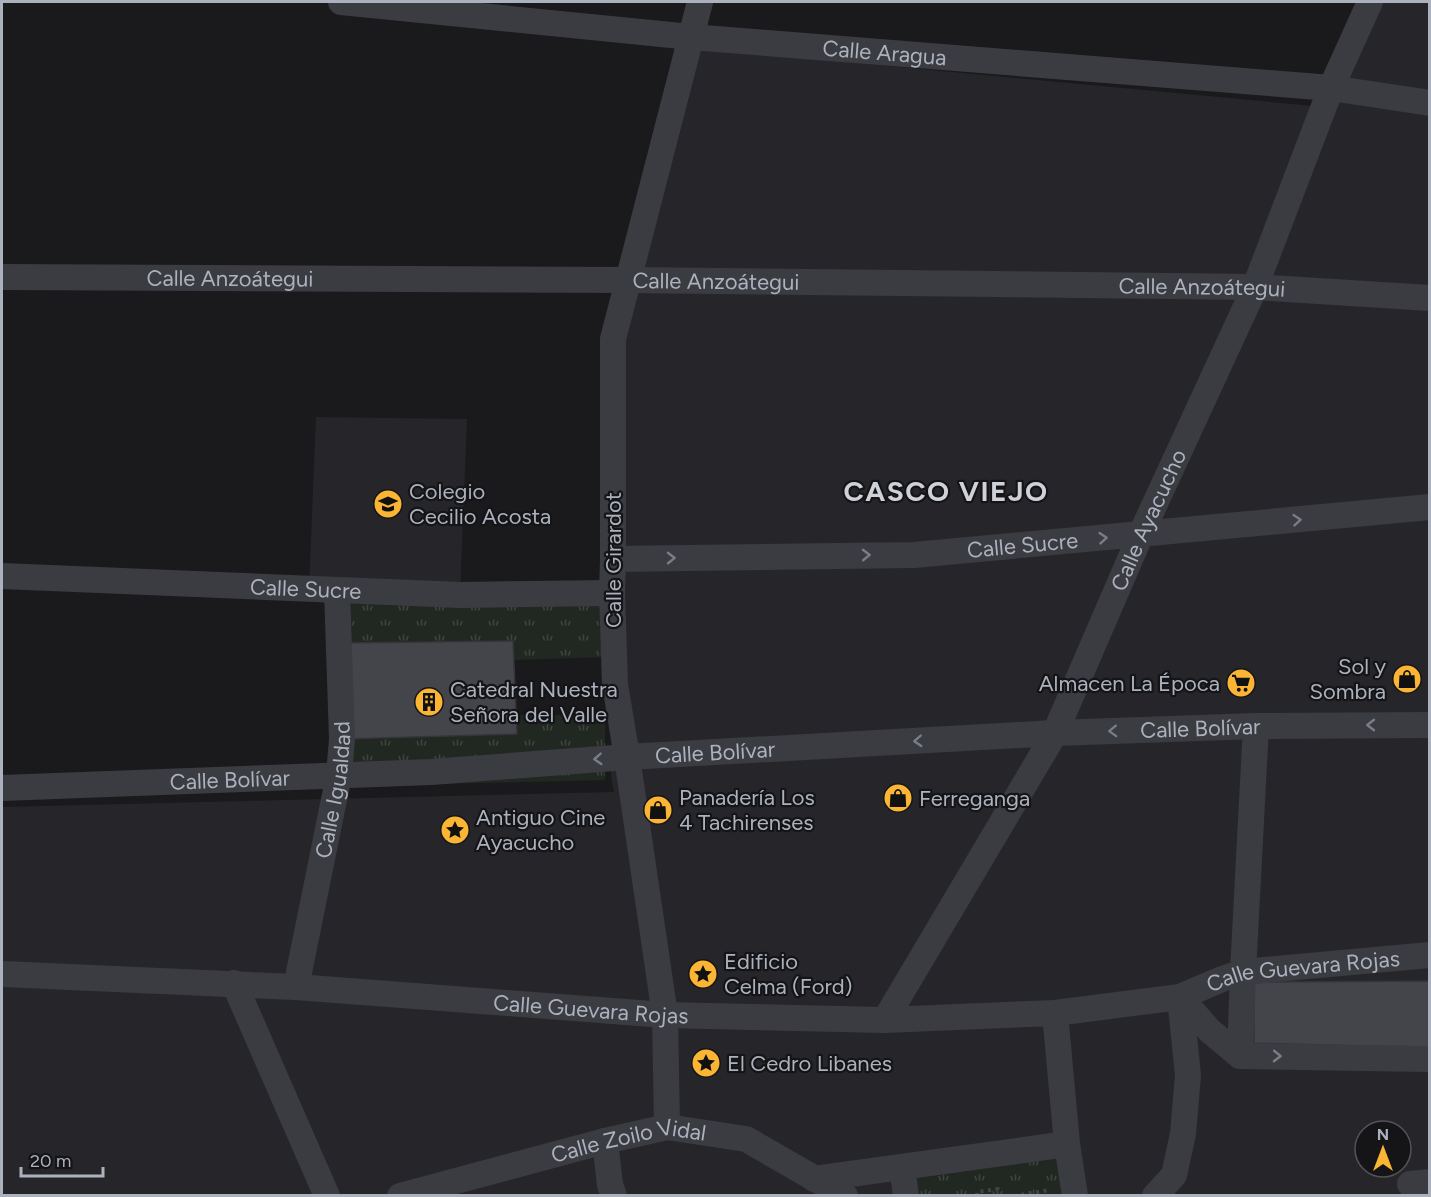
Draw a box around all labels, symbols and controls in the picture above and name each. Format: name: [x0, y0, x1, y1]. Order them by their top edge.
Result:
street label: Calle Aragua: [822, 34, 948, 71]
street label: Calle Anzoátegui: [147, 264, 313, 292]
street label: Calle Anzoátegui: [632, 267, 800, 295]
street label: Calle Anzoátegui: [1118, 272, 1286, 302]
street label: Calle Ayacucho: [1105, 445, 1192, 595]
district label: CASCO VIEJO: [843, 474, 1049, 508]
place label: Colegio Cecilio Acosta: [409, 478, 551, 530]
school or university icon: Colegio Cecilio Acosta: [372, 488, 404, 520]
street label: Calle Girardot: [600, 492, 627, 628]
one-way arrow: [1292, 514, 1301, 527]
street label: Calle Sucre: [966, 526, 1079, 564]
one-way arrow: [1098, 532, 1107, 545]
one-way arrow: [862, 549, 871, 562]
one-way arrow: [667, 552, 676, 565]
street label: Calle Sucre: [250, 573, 362, 604]
place label: Sol y Sombra: [1309, 653, 1386, 705]
shop icon: Sol y Sombra: [1391, 663, 1423, 695]
supermarket icon: Almacen La Época: [1225, 667, 1257, 699]
place label: Almacen La Época: [1039, 670, 1220, 697]
place label: Catedral Nuestra Señora del Valle: [450, 676, 618, 728]
building icon: Catedral Nuestra Señora del Valle: [413, 686, 445, 718]
street label: Calle Bolívar: [1140, 712, 1261, 744]
one-way arrow: [1367, 719, 1376, 731]
street label: Calle Igualdad: [309, 721, 356, 861]
one-way arrow: [1109, 724, 1118, 737]
one-way arrow: [914, 734, 923, 747]
street label: Calle Bolívar: [654, 735, 776, 769]
one-way arrow: [593, 753, 602, 766]
street label: Calle Bolívar: [169, 764, 291, 795]
shop icon: Ferreganga: [882, 782, 914, 814]
place label: Panadería Los 4 Tachirenses: [679, 784, 815, 836]
place label: Ferreganga: [919, 785, 1030, 812]
shop icon: Panadería Los 4 Tachirenses: [642, 794, 674, 826]
place label: Antiguo Cine Ayacucho: [476, 804, 605, 856]
place icon: Antiguo Cine Ayacucho: [439, 814, 471, 846]
street label: Calle Guevara Rojas: [1202, 944, 1401, 998]
place label: Edificio Celma (Ford): [724, 948, 852, 1000]
place icon: Edificio Celma (Ford): [687, 958, 719, 990]
street label: Calle Guevara Rojas: [492, 989, 689, 1029]
place icon: El Cedro Libanes: [690, 1047, 722, 1079]
place label: El Cedro Libanes: [727, 1050, 892, 1077]
one-way arrow: [1273, 1050, 1282, 1063]
street label: Calle Zoilo Vidal: [548, 1112, 708, 1168]
north arrow: [1353, 1119, 1413, 1179]
text: N: [1377, 1125, 1389, 1144]
scale bar: [21, 1140, 104, 1178]
text: 20 m: [30, 1150, 71, 1172]

